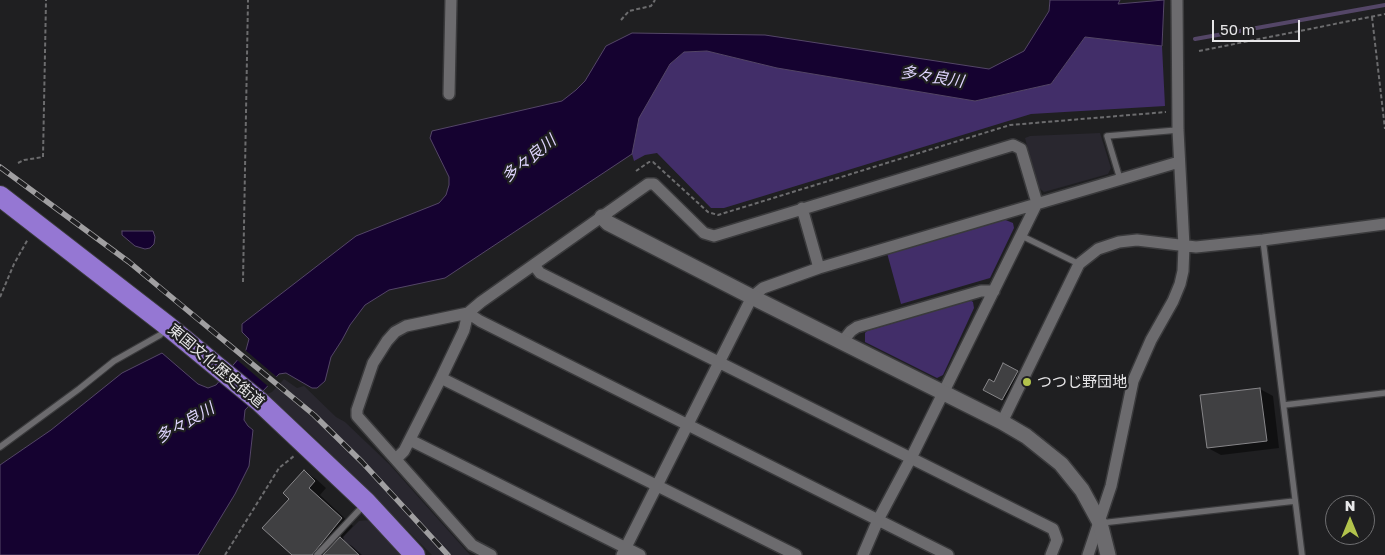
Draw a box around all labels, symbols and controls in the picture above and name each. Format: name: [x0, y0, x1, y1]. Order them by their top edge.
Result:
scale bar: [1215, 10, 1302, 42]
text: 50 m: [1220, 20, 1255, 38]
water label: 多々良川: [899, 63, 965, 91]
water label: 多々良川: [498, 131, 560, 187]
street label: 東国文化歴史街道: [164, 321, 268, 411]
place label: つつじ野団地: [1037, 373, 1127, 391]
marker: つつじ野団地: [1021, 376, 1033, 388]
water label: 多々良川: [152, 399, 218, 447]
north arrow: [1325, 495, 1375, 545]
text: N: [1345, 497, 1355, 514]

